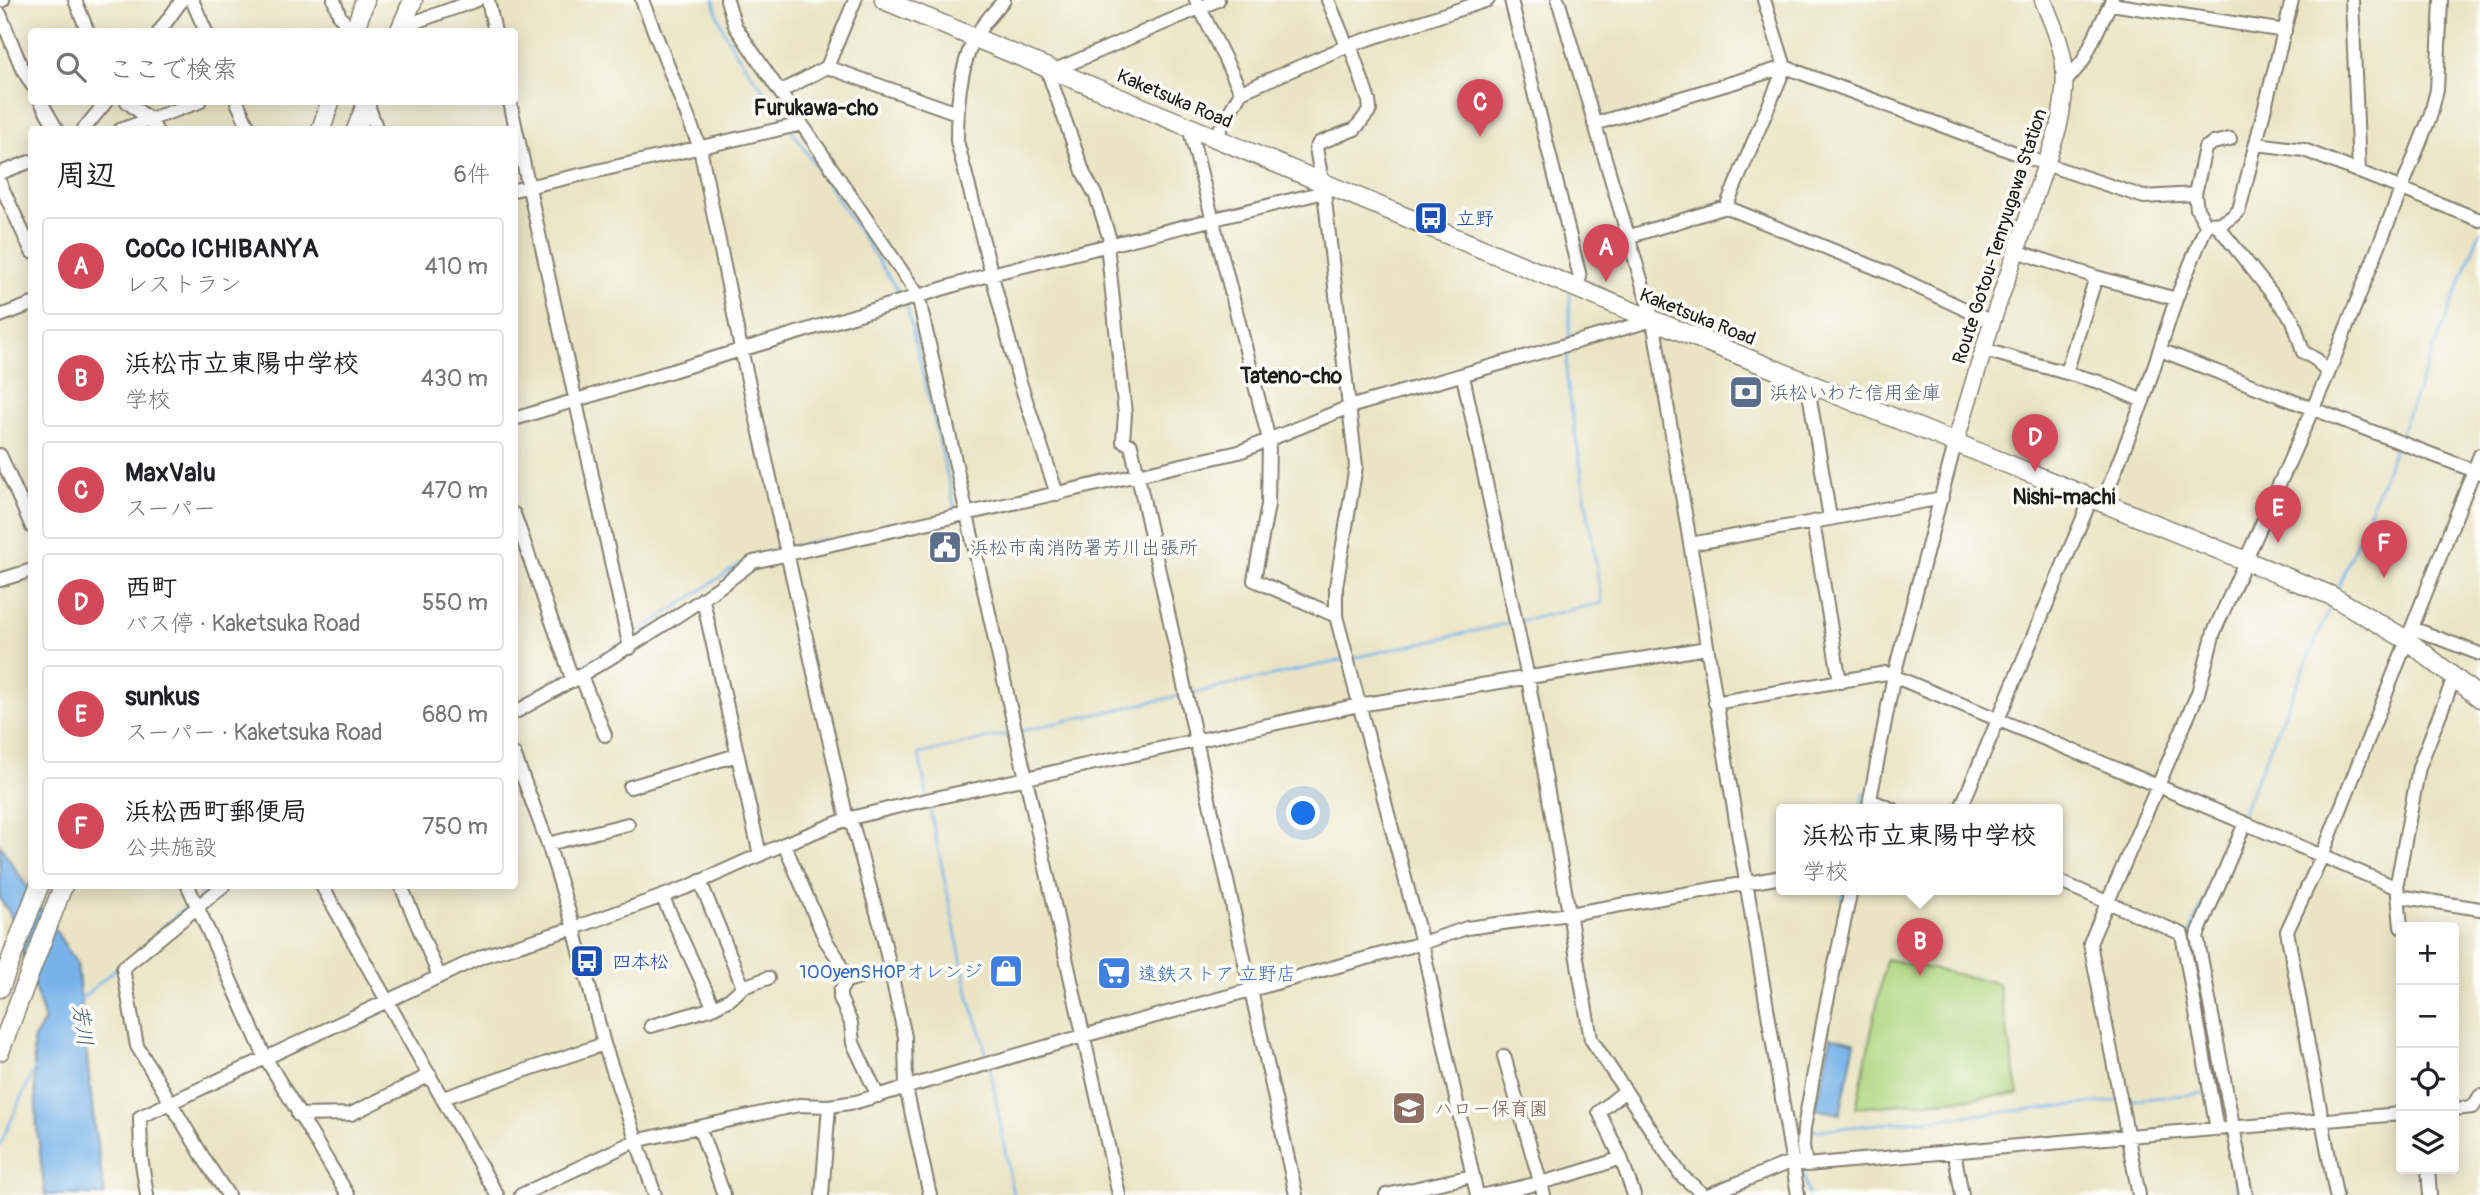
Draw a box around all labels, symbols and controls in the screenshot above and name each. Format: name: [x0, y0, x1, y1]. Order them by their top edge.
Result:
search box: [28, 28, 518, 105]
icon: search: [52, 48, 90, 86]
text: ここで検索: [108, 54, 238, 86]
street label: Kaketsuka Road: [1113, 64, 1236, 134]
pin: C: [1457, 79, 1503, 137]
district label: Furukawa-cho: [754, 95, 879, 122]
street label: Route Gotou-Tenryugawa Station: [1947, 106, 2053, 367]
text: 周辺: [56, 157, 116, 194]
text: 6件: [454, 160, 490, 189]
bus stop icon: 立野: [1412, 199, 1450, 237]
place label: 立野: [1456, 207, 1494, 231]
pin: A: [1583, 224, 1629, 282]
text: CoCo ICHIBANYA: [125, 233, 319, 265]
text: A: [74, 252, 88, 281]
text: 410 m: [425, 252, 488, 281]
text: レストラン: [125, 270, 242, 299]
street label: Kaketsuka Road: [1636, 283, 1759, 351]
text: 浜松市立東陽中学校: [125, 348, 359, 380]
district label: Tateno-cho: [1239, 363, 1343, 390]
text: B: [74, 364, 88, 393]
text: 430 m: [421, 364, 488, 393]
bank icon: 浜松いわた信用金庫: [1727, 373, 1765, 411]
place label: 浜松いわた信用金庫: [1770, 381, 1941, 405]
text: 学校: [125, 385, 171, 414]
pin: D: [2012, 414, 2058, 472]
text: MaxValu: [125, 457, 216, 489]
text: C: [74, 476, 88, 505]
text: 470 m: [421, 476, 488, 505]
district label: Nishi-machi: [2013, 484, 2116, 511]
pin: E: [2255, 485, 2301, 543]
text: スーパー: [125, 494, 216, 523]
pin: F: [2361, 520, 2407, 578]
public building icon: 浜松市南消防署芳川出張所: [926, 528, 964, 566]
place label: 浜松市南消防署芳川出張所: [970, 536, 1198, 560]
text: 西町: [125, 572, 177, 604]
text: D: [74, 588, 88, 617]
text: 550 m: [422, 588, 488, 617]
text: バス停 · Kaketsuka Road: [125, 609, 360, 638]
text: sunkus: [125, 681, 199, 713]
text: E: [75, 700, 87, 729]
text: 680 m: [422, 700, 488, 729]
text: スーパー · Kaketsuka Road: [125, 718, 383, 747]
text: 浜松西町郵便局: [125, 796, 307, 828]
your location: [1286, 796, 1320, 830]
popup: [1776, 804, 2063, 895]
text: F: [74, 812, 88, 841]
text: 750 m: [422, 812, 488, 841]
text: 浜松市立東陽中学校: [1802, 820, 2037, 852]
text: 公共施設: [125, 833, 217, 862]
text: 学校: [1802, 857, 1848, 886]
pin: B: [1897, 918, 1943, 976]
map controls: [2396, 922, 2459, 1174]
button: +: [2396, 922, 2459, 985]
bus stop icon: 四本松: [568, 942, 606, 980]
place label: 四本松: [612, 950, 669, 974]
shop icon: 100yenSHOPオレンジ: [987, 952, 1025, 990]
supermarket icon: 遠鉄ストア 立野店: [1095, 954, 1133, 992]
place label: 100yenSHOPオレンジ: [799, 960, 982, 984]
place label: 遠鉄ストア 立野店: [1138, 962, 1296, 986]
button: −: [2396, 985, 2459, 1048]
water label: 芳川: [66, 1002, 99, 1048]
button: locate: [2396, 1048, 2459, 1111]
school or university icon: ハロー保育園: [1390, 1089, 1428, 1127]
place label: ハロー保育園: [1434, 1097, 1548, 1121]
button: layers: [2396, 1111, 2459, 1174]

